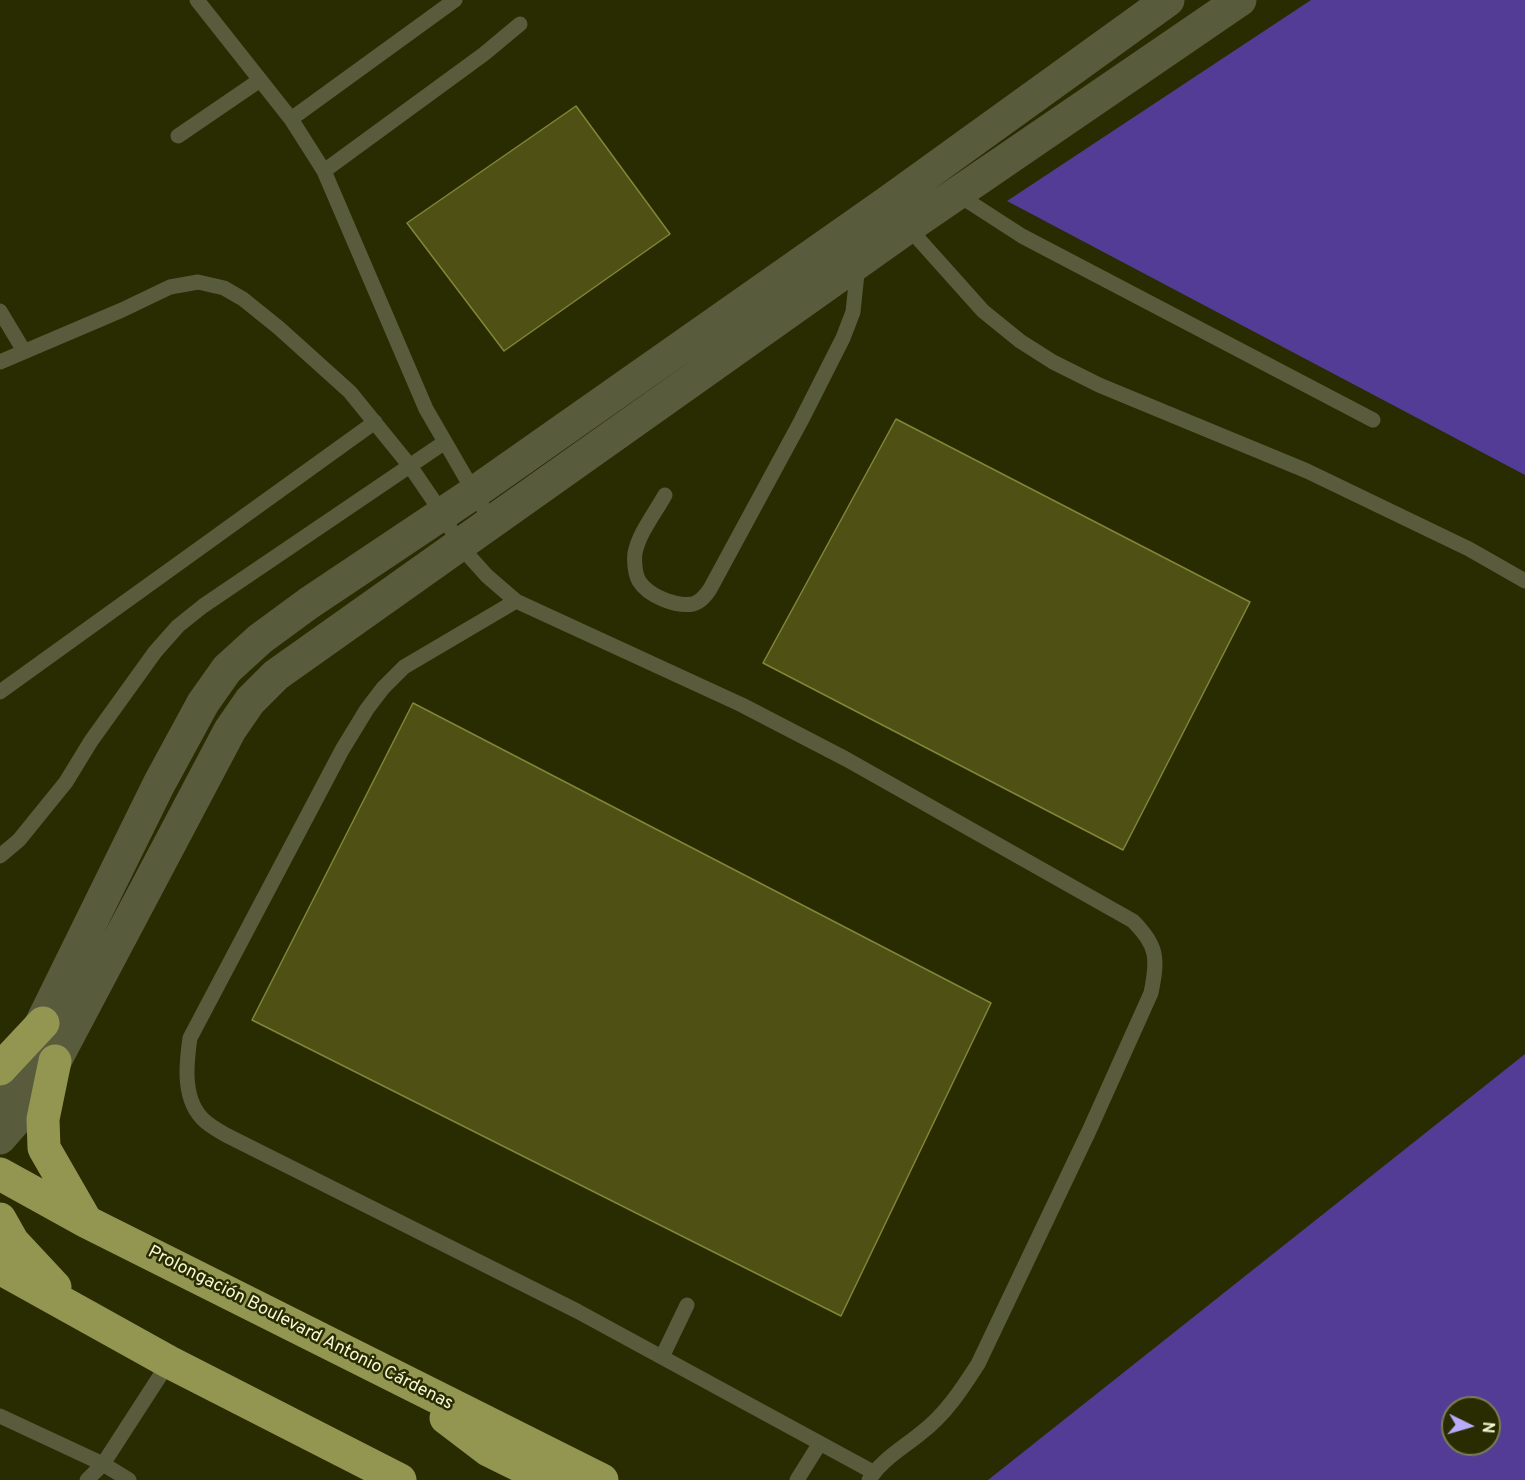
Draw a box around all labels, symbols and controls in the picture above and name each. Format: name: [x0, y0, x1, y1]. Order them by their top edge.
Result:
street label: Prolongación Boulevard Antonio Cárdenas: [144, 1242, 456, 1416]
north arrow: [1441, 1396, 1501, 1456]
text: N: [1476, 1421, 1497, 1434]

